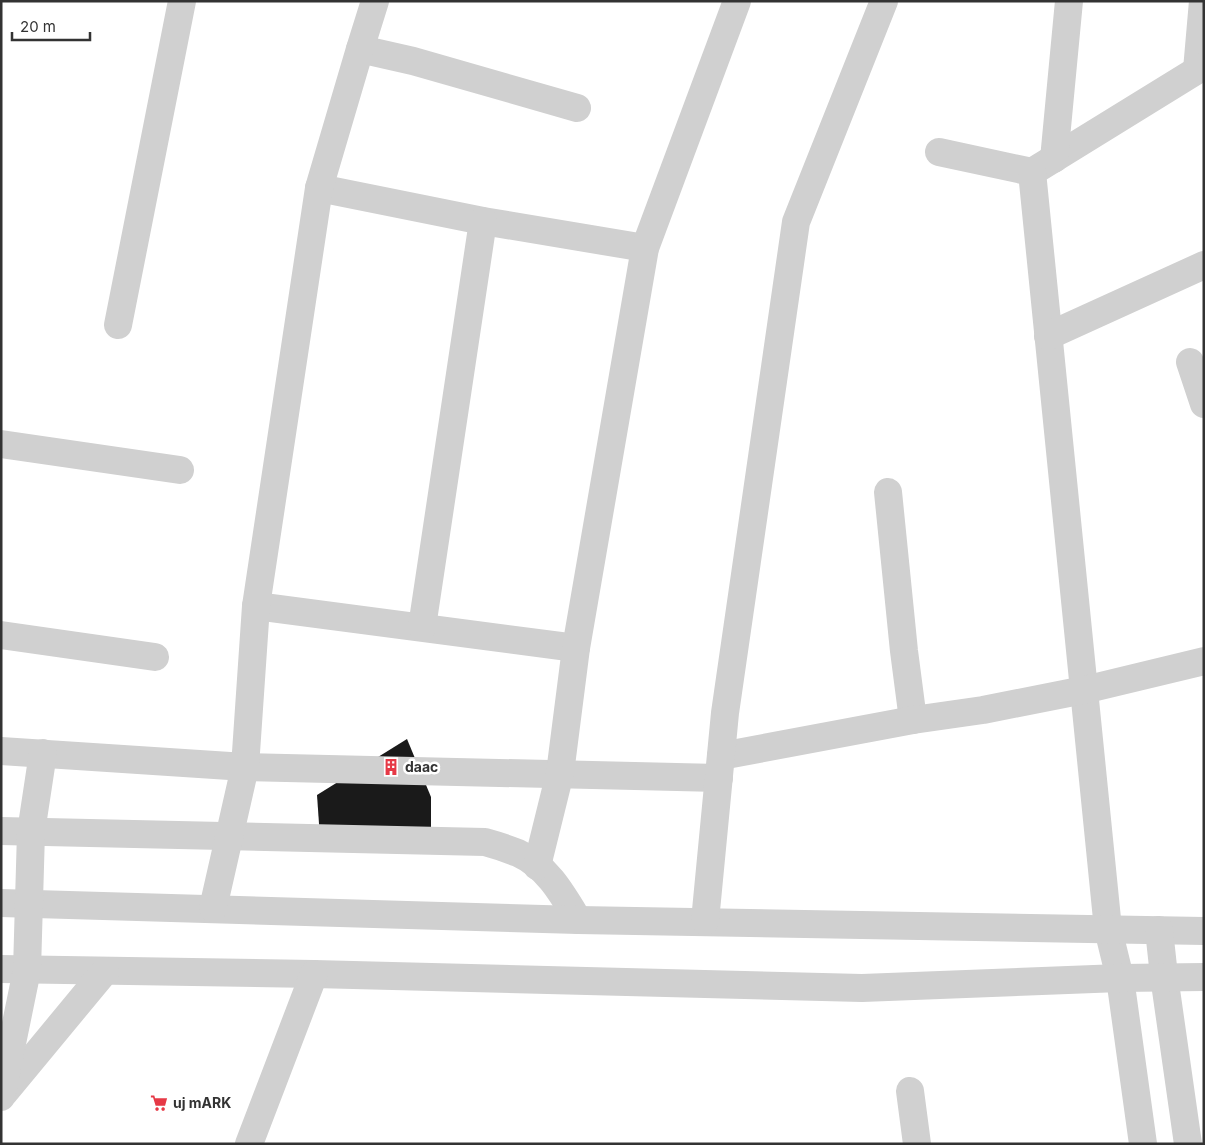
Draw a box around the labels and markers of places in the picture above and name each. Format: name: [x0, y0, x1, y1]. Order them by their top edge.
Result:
building icon: daac: [381, 757, 401, 777]
place label: daac: [405, 758, 438, 775]
supermarket icon: uj mARK: [149, 1093, 169, 1113]
place label: uj mARK: [173, 1094, 231, 1111]

